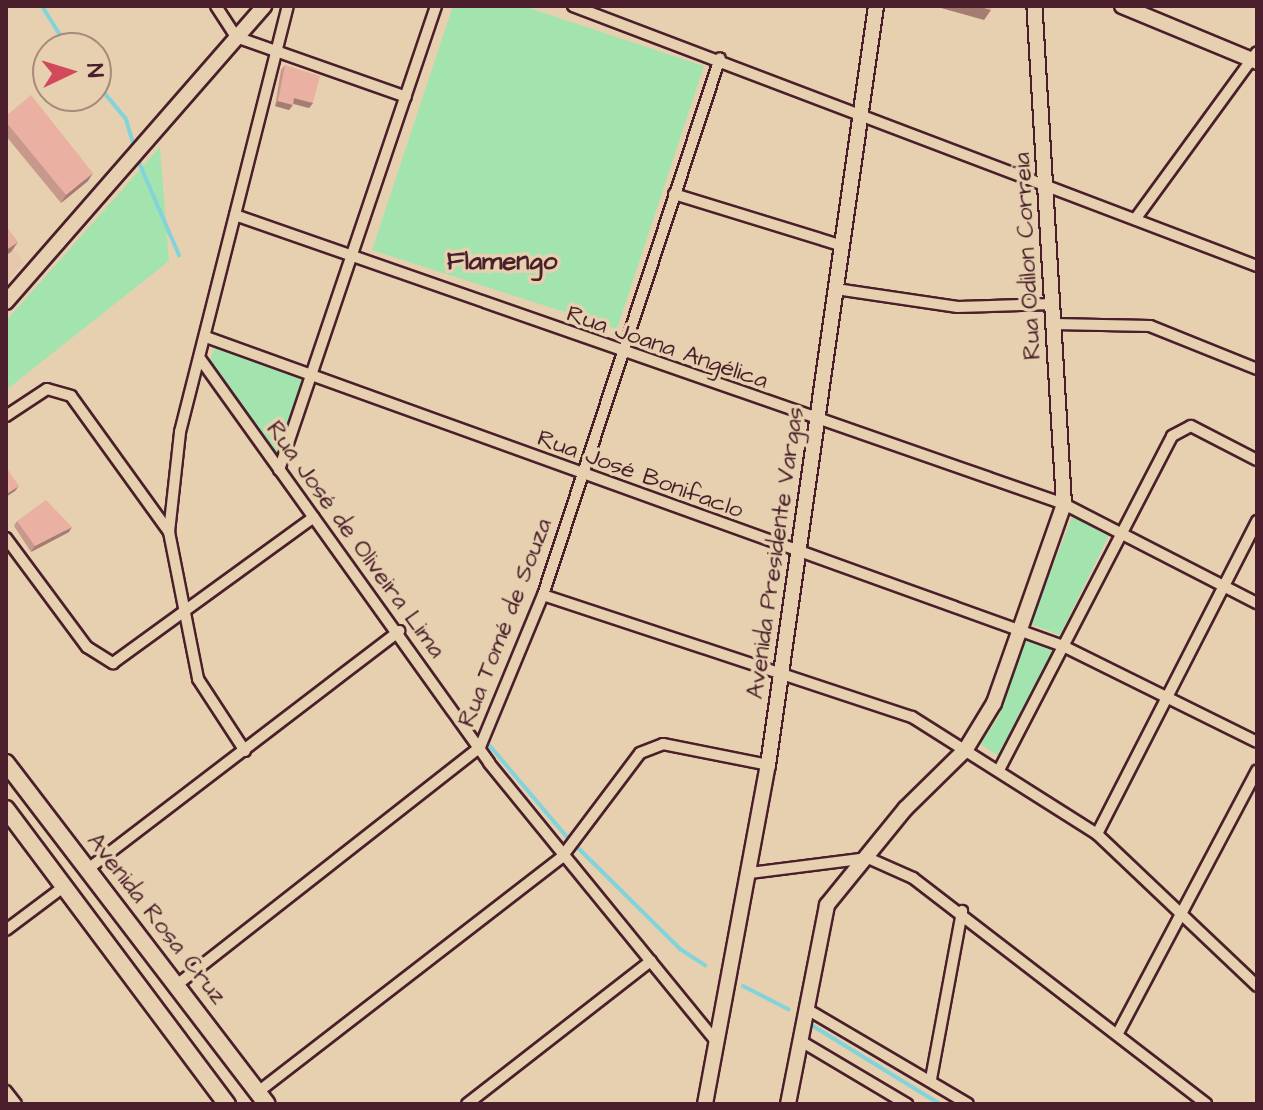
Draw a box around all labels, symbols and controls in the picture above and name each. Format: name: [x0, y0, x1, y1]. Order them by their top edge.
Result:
north arrow: [32, 32, 112, 112]
text: N: [79, 62, 110, 78]
street label: Rua Odilon Correia: [1008, 151, 1048, 361]
district label: Flamengo: [447, 246, 557, 278]
street label: Rua Joana Angélica: [563, 300, 771, 396]
street label: Avenida Presidente Vargas: [741, 405, 811, 701]
street label: Rua José de Oliveira Lima: [259, 416, 451, 664]
street label: Rua José Bonifaclo: [533, 424, 747, 526]
street label: Rua Tomé de Souza: [453, 515, 559, 731]
street label: Avenida Rosa Cruz: [80, 828, 232, 1010]

